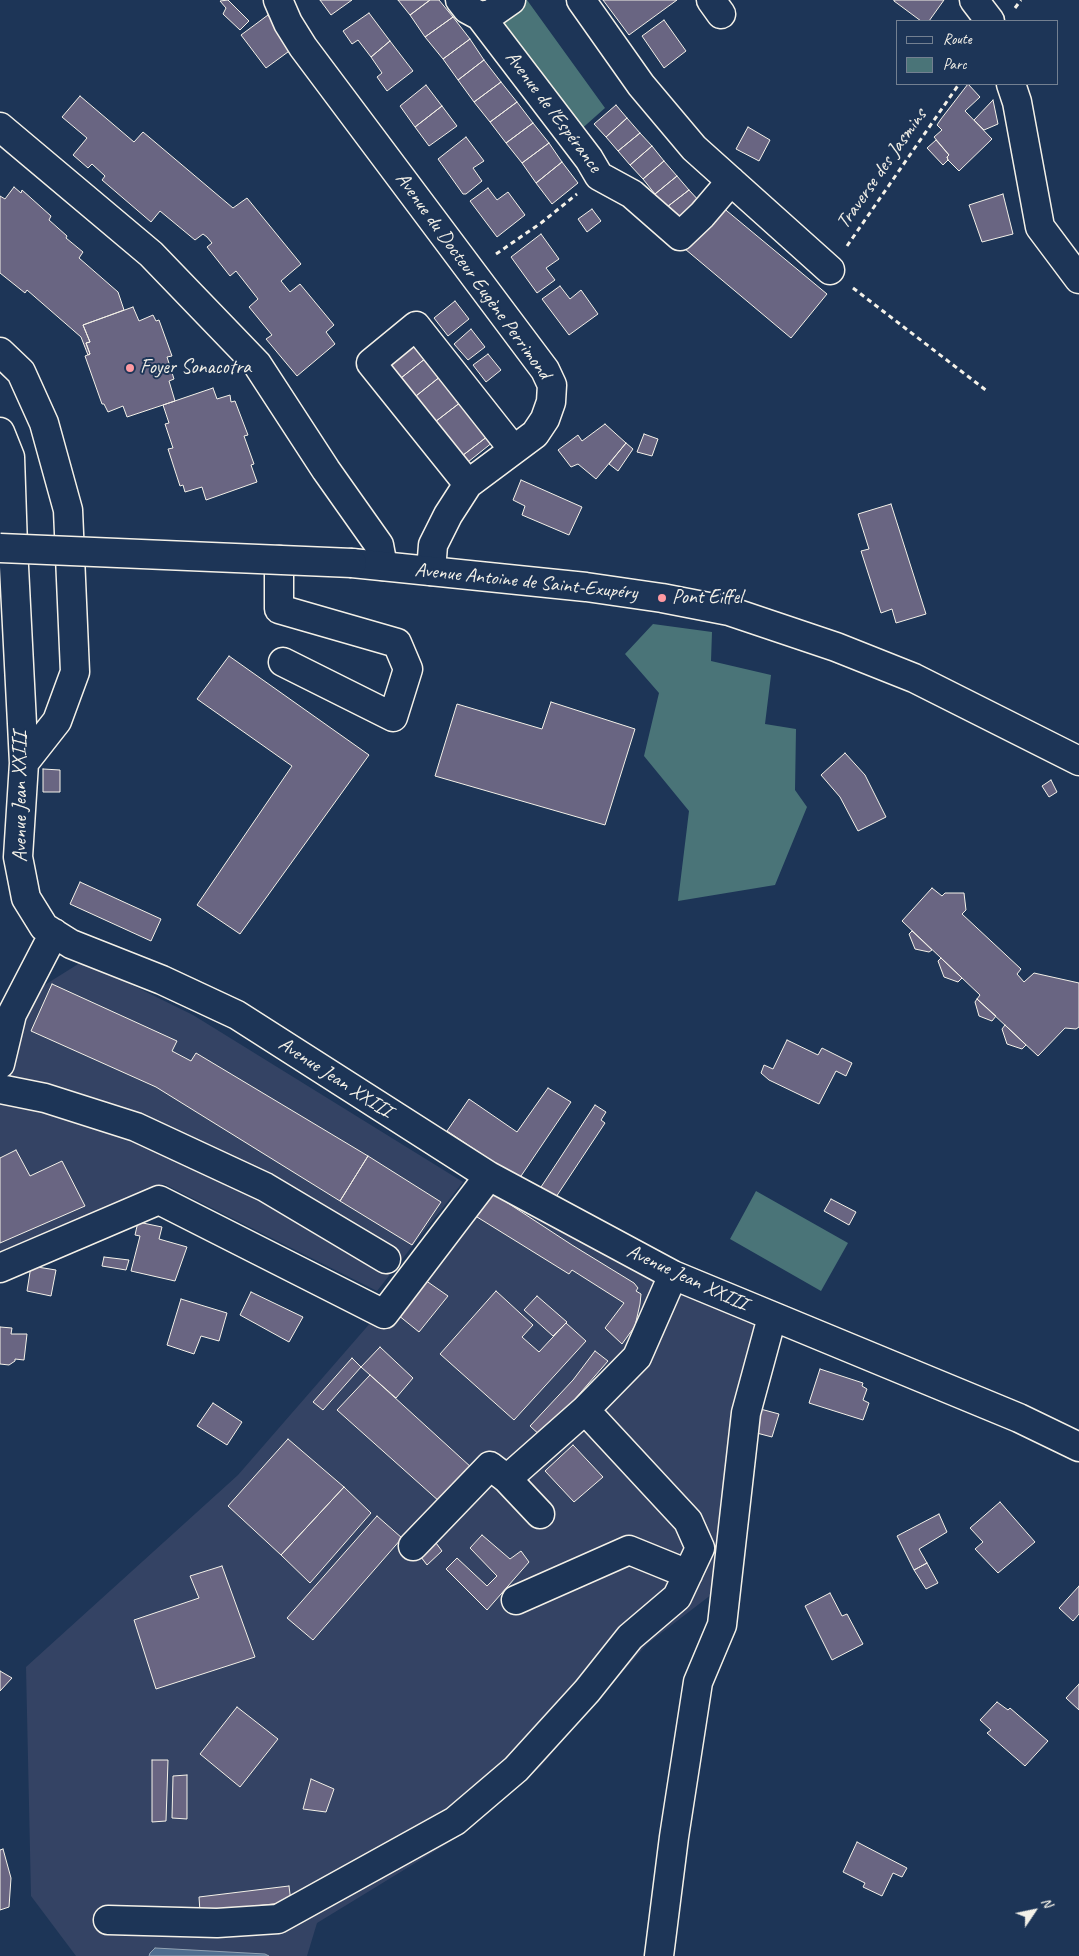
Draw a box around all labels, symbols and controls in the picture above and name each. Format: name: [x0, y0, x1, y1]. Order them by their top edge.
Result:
legend: [896, 20, 1059, 85]
text: Route: [943, 30, 972, 49]
street label: Avenue de l'Espérance: [499, 46, 607, 178]
text: Parc: [943, 55, 967, 74]
street label: Traverse des Jasmins: [832, 104, 932, 234]
street label: Avenue du Docteur Eugène Perrimond: [390, 168, 556, 384]
place label: Foyer Sonacotra: [140, 356, 251, 380]
marker: Foyer Sonacotra: [124, 362, 136, 374]
street label: Avenue Antoine de Saint-Exupéry: [413, 558, 639, 606]
place label: Pont Eiffel: [672, 586, 742, 610]
marker: Pont Eiffel: [656, 592, 668, 604]
street label: Avenue Jean XXIII: [9, 732, 33, 862]
street label: Avenue Jean XXIII: [274, 1032, 396, 1124]
street label: Avenue Jean XXIII: [623, 1240, 751, 1316]
north arrow: [1009, 1886, 1059, 1936]
text: N: [1037, 1894, 1056, 1911]

